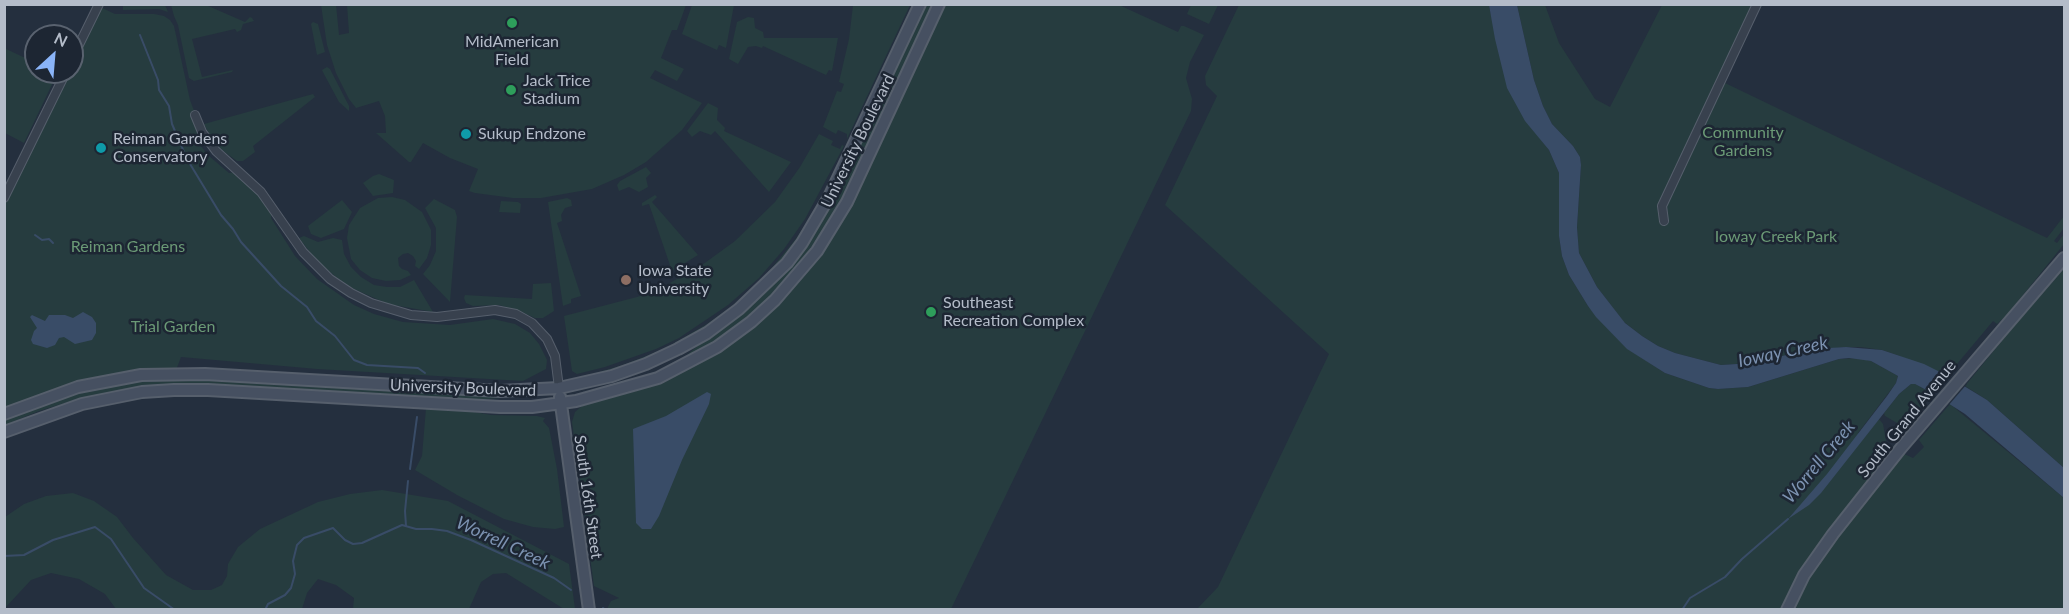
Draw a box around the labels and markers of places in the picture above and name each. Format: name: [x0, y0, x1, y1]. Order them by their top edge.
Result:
marker: MidAmerican Field: [505, 16, 519, 30]
place label: MidAmerican Field: [465, 32, 559, 70]
place label: Jack Trice Stadium: [523, 71, 591, 109]
marker: Jack Trice Stadium: [504, 83, 518, 97]
place label: Sukup Endzone: [478, 124, 586, 144]
marker: Sukup Endzone: [459, 127, 473, 141]
place label: Reiman Gardens Conservatory: [113, 129, 227, 167]
marker: Reiman Gardens Conservatory: [94, 141, 108, 155]
place label: Iowa State University: [638, 261, 712, 299]
marker: Iowa State University: [619, 273, 633, 287]
place label: Southeast Recreation Complex: [943, 293, 1084, 331]
marker: Southeast Recreation Complex: [924, 305, 938, 319]

